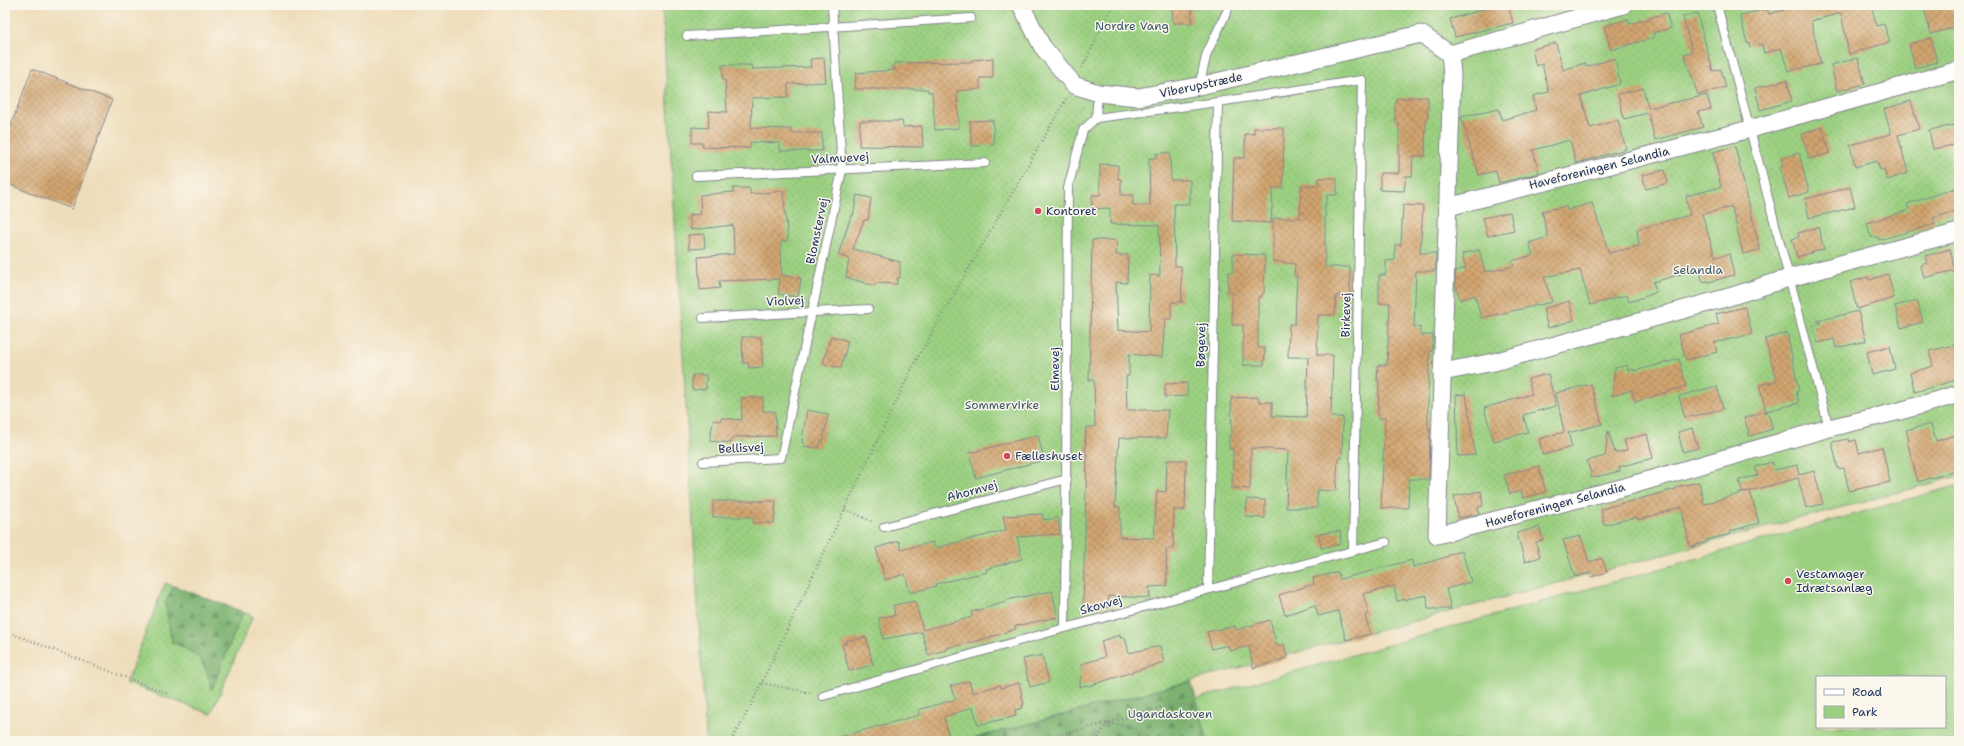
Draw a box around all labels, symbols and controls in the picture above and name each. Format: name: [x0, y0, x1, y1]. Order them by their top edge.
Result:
park label: Nordre Vang: [1095, 18, 1169, 34]
street label: Viberupstræde: [1158, 68, 1244, 102]
street label: Haveforeningen Selandia: [1527, 143, 1671, 193]
street label: Valmuevej: [811, 148, 869, 168]
street label: Blomstervej: [802, 196, 832, 266]
place label: Kontoret: [1046, 203, 1097, 219]
marker: Kontoret: [1033, 206, 1043, 216]
park label: Selandia: [1673, 262, 1723, 278]
street label: Violvej: [766, 292, 804, 310]
street label: Birkevej: [1338, 293, 1354, 337]
street label: Bøgevej: [1193, 323, 1209, 367]
street label: Elmevej: [1047, 347, 1063, 391]
park label: Sommervirke: [965, 397, 1040, 413]
street label: Bellisvej: [718, 439, 764, 457]
place label: Fælleshuset: [1015, 448, 1083, 464]
marker: Fælleshuset: [1002, 451, 1012, 461]
street label: Ahornvej: [945, 477, 999, 505]
street label: Haveforeningen Selandia: [1483, 478, 1627, 531]
place label: Vestamager Idrætsanlæg: [1796, 566, 1873, 596]
marker: Vestamager Idrætsanlæg: [1783, 576, 1793, 586]
street label: Skovvej: [1078, 592, 1124, 618]
legend: [1816, 676, 1946, 728]
text: Road: [1852, 684, 1883, 700]
text: Park: [1852, 704, 1878, 720]
park label: Ugandaskoven: [1128, 706, 1212, 722]

